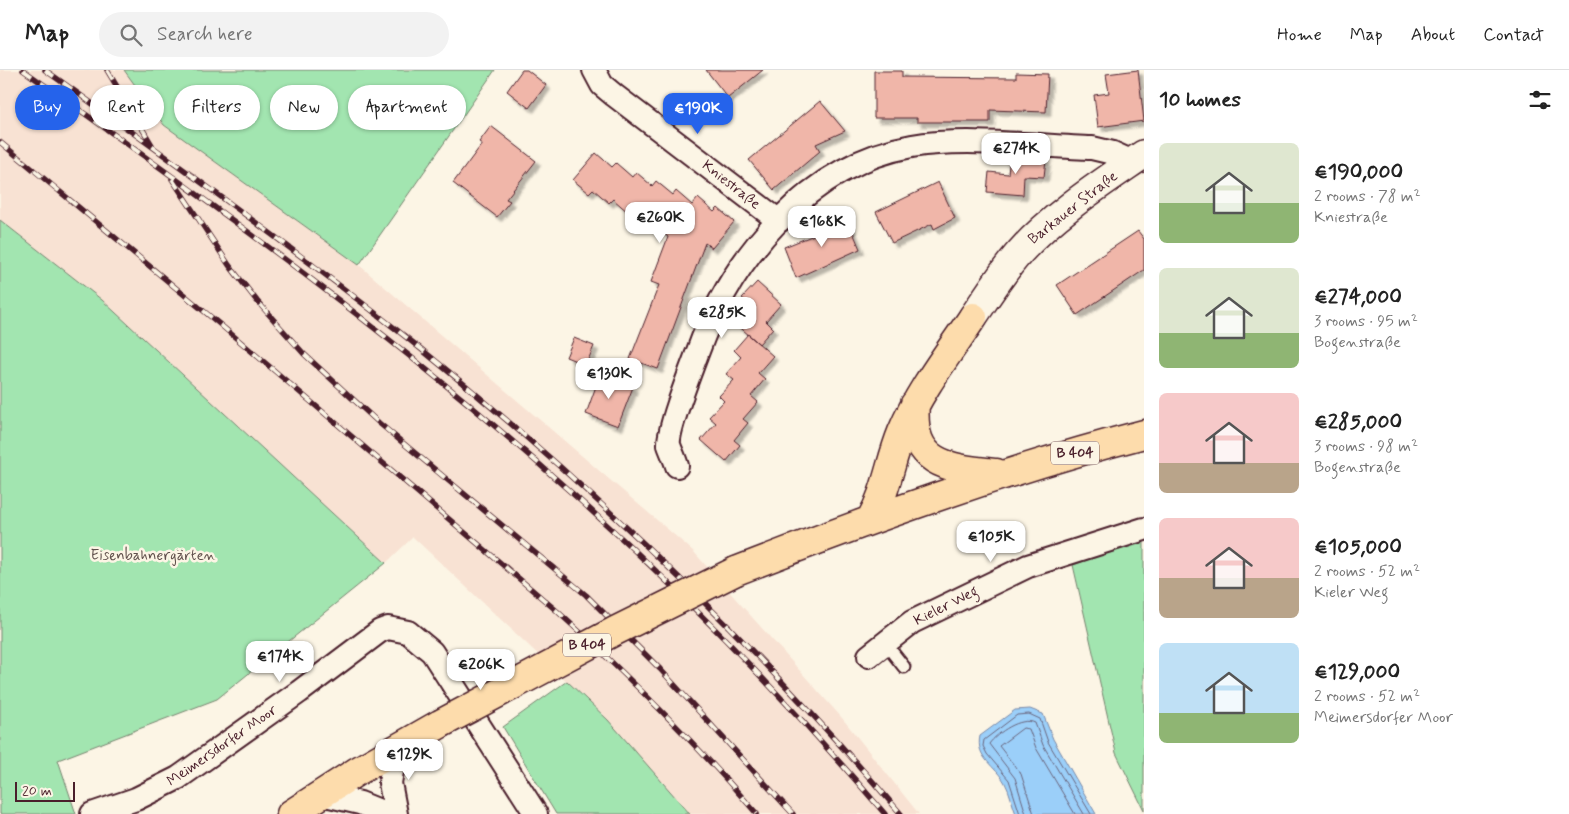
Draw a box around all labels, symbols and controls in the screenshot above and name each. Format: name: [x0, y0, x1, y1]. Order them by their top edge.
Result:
search box: [99, 12, 449, 57]
text: Map: [25, 19, 69, 50]
icon: search: [117, 21, 145, 49]
text: Search here: [157, 22, 253, 47]
text: Home: [1277, 23, 1322, 47]
text: Map: [1350, 23, 1383, 47]
text: About: [1411, 23, 1455, 47]
text: Contact: [1483, 23, 1544, 47]
chip: Buy: [15, 85, 80, 130]
chip: Rent: [90, 85, 164, 130]
chip: Filters: [174, 85, 260, 130]
chip: New: [270, 85, 338, 130]
chip: Apartment: [348, 85, 466, 130]
text: 10 homes: [1159, 86, 1241, 114]
icon: filters: [1526, 86, 1554, 114]
pin: €190K: [663, 92, 733, 135]
text: €190K: [674, 98, 722, 119]
pin: €274K: [981, 132, 1051, 175]
text: €274K: [992, 138, 1040, 159]
street label: Kniestraße: [698, 156, 764, 214]
text: €190,000: [1314, 158, 1403, 186]
icon: home: [1199, 163, 1259, 223]
street label: Barkauer Straße: [1024, 167, 1122, 249]
text: 2 rooms · 78 m²: [1314, 186, 1421, 207]
pin: €260K: [625, 202, 695, 244]
pin: €168K: [787, 206, 857, 248]
text: €260K: [636, 207, 684, 228]
text: Kniestraße: [1314, 207, 1388, 228]
text: €168K: [799, 211, 845, 232]
text: €274,000: [1314, 283, 1402, 311]
icon: home: [1199, 288, 1259, 348]
pin: €285K: [687, 296, 757, 339]
text: €285K: [698, 302, 746, 323]
text: 3 rooms · 95 m²: [1314, 311, 1418, 332]
text: Bogenstraße: [1314, 332, 1401, 353]
pin: €130K: [574, 358, 644, 400]
text: €130K: [586, 363, 632, 384]
text: €285,000: [1314, 408, 1402, 436]
icon: home: [1199, 413, 1259, 473]
text: 3 rooms · 98 m²: [1314, 436, 1418, 457]
road number: B 404: [1051, 442, 1099, 464]
text: Bogenstraße: [1314, 457, 1401, 478]
pin: €105K: [956, 520, 1026, 563]
text: €105K: [968, 526, 1015, 547]
text: €105,000: [1314, 533, 1402, 561]
icon: home: [1199, 538, 1259, 598]
park label: Eisenbahnergärten: [90, 546, 216, 566]
text: 2 rooms · 52 m²: [1314, 561, 1420, 582]
street label: Kieler Weg: [910, 581, 982, 632]
text: Kieler Weg: [1314, 582, 1389, 603]
road number: B 404: [563, 634, 611, 656]
pin: €174K: [245, 640, 315, 683]
text: €174K: [257, 646, 303, 667]
pin: €206K: [446, 648, 516, 691]
text: €206K: [458, 654, 504, 675]
text: €129,000: [1314, 658, 1400, 686]
icon: home: [1199, 663, 1259, 723]
text: 2 rooms · 52 m²: [1314, 686, 1420, 707]
street label: Meimersdorfer Moor: [163, 700, 281, 792]
text: Meimersdorfer Moor: [1314, 707, 1453, 728]
pin: €129K: [374, 738, 444, 781]
text: €129K: [386, 744, 432, 765]
scale bar: [15, 779, 75, 802]
text: 20 m: [22, 782, 52, 800]

